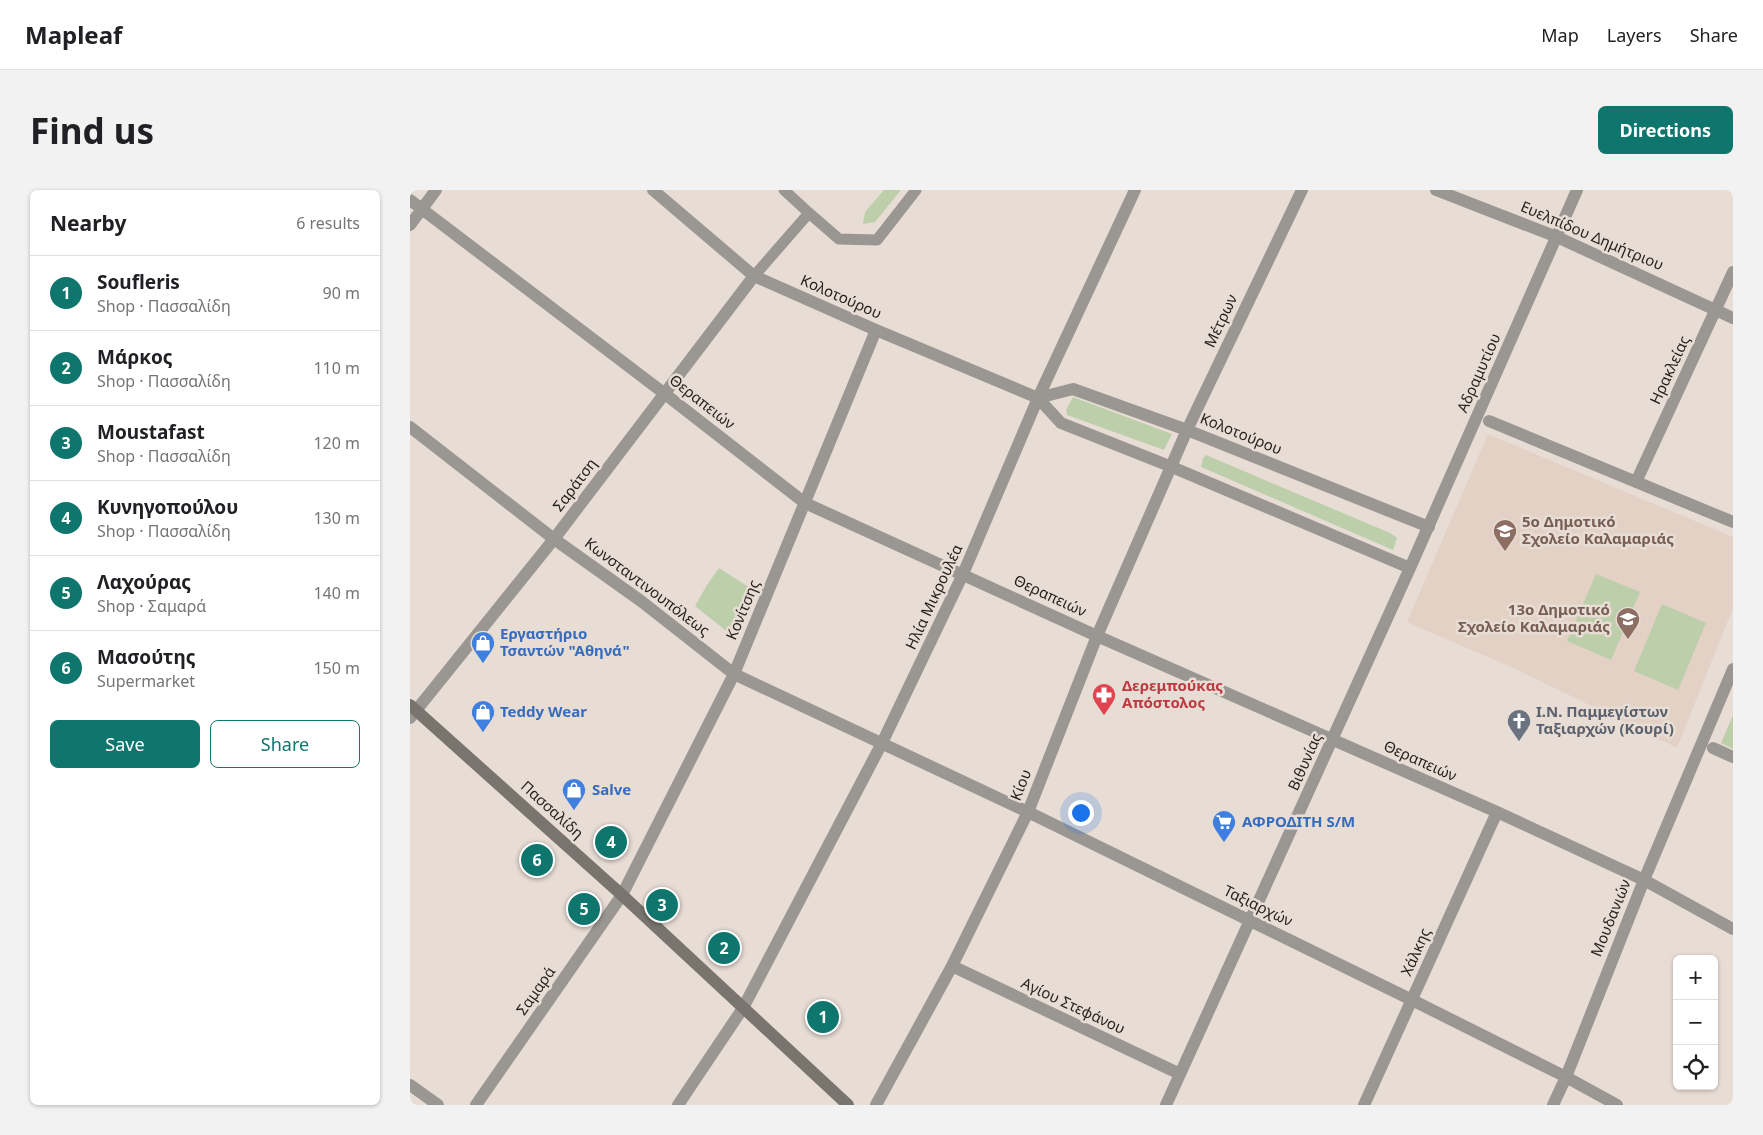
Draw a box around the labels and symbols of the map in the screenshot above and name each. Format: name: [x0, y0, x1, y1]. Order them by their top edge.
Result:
street label: Ευελπίδου Δημήτριου: [1518, 196, 1667, 274]
street label: Κολοτούρου: [798, 269, 885, 323]
street label: Μέτρων: [1199, 291, 1241, 350]
street label: Αδραμυτίου: [1452, 330, 1504, 415]
street label: Ηρακλείας: [1644, 332, 1694, 407]
street label: Θεραπειών: [666, 369, 740, 433]
street label: Κολοτούρου: [1197, 408, 1285, 459]
street label: Σαράτση: [548, 454, 601, 515]
place label: 5ο Δημοτικό Σχολείο Καλαμαριάς: [1522, 511, 1674, 548]
school or university icon: 5ο Δημοτικό Σχολείο Καλαμαριάς: [1492, 518, 1518, 552]
street label: Κωνσταντινουπόλεως: [581, 533, 714, 640]
street label: Ηλία Μικρουλέα: [900, 540, 967, 652]
street label: Θεραπειών: [1011, 570, 1090, 621]
street label: Κονίτσης: [721, 577, 764, 643]
place label: 13ο Δημοτικό Σχολείο Καλαμαριάς: [1458, 599, 1610, 636]
school or university icon: 13ο Δημοτικό Σχολείο Καλαμαριάς: [1615, 606, 1641, 640]
place label: Εργαστήριο Τσαντών "Αθηνά": [500, 623, 630, 660]
shop icon: Εργαστήριο Τσαντών "Αθηνά": [470, 630, 496, 664]
place label: Δερεμπούκας Απόστολος: [1122, 675, 1223, 712]
pharmacy icon: Δερεμπούκας Απόστολος: [1091, 682, 1117, 716]
shop icon: Teddy Wear: [470, 699, 496, 733]
place label: Teddy Wear: [500, 701, 587, 721]
place label: Ι.Ν. Παμμεγίστων Ταξιαρχών (Κουρί): [1536, 701, 1674, 738]
church icon: Ι.Ν. Παμμεγίστων Ταξιαρχών (Κουρί): [1506, 708, 1532, 742]
street label: Βιθυνίας: [1283, 730, 1326, 793]
street label: Θεραπειών: [1381, 735, 1460, 785]
street label: Κίου: [1005, 766, 1035, 803]
street label: Πασσαλίδη: [517, 776, 588, 843]
shop icon: Salve: [561, 777, 587, 811]
place label: Salve: [592, 779, 631, 799]
your location: [1068, 800, 1094, 826]
supermarket icon: ΑΦΡΟΔΙΤΗ S/M: [1211, 809, 1237, 843]
place label: ΑΦΡΟΔΙΤΗ S/M: [1242, 811, 1355, 831]
pin: 4: [595, 823, 627, 861]
pin: 6: [521, 841, 553, 879]
street label: Μουδανιών: [1586, 876, 1635, 959]
street label: Ταξιαρχών: [1221, 880, 1296, 930]
pin: 3: [646, 886, 678, 924]
pin: 5: [568, 890, 600, 928]
street label: Χάλκης: [1396, 925, 1434, 979]
pin: 2: [708, 929, 740, 967]
street label: Σαμαρά: [511, 962, 559, 1019]
street label: Αγίου Στεφάνου: [1018, 972, 1129, 1038]
pin: 1: [807, 998, 839, 1036]

